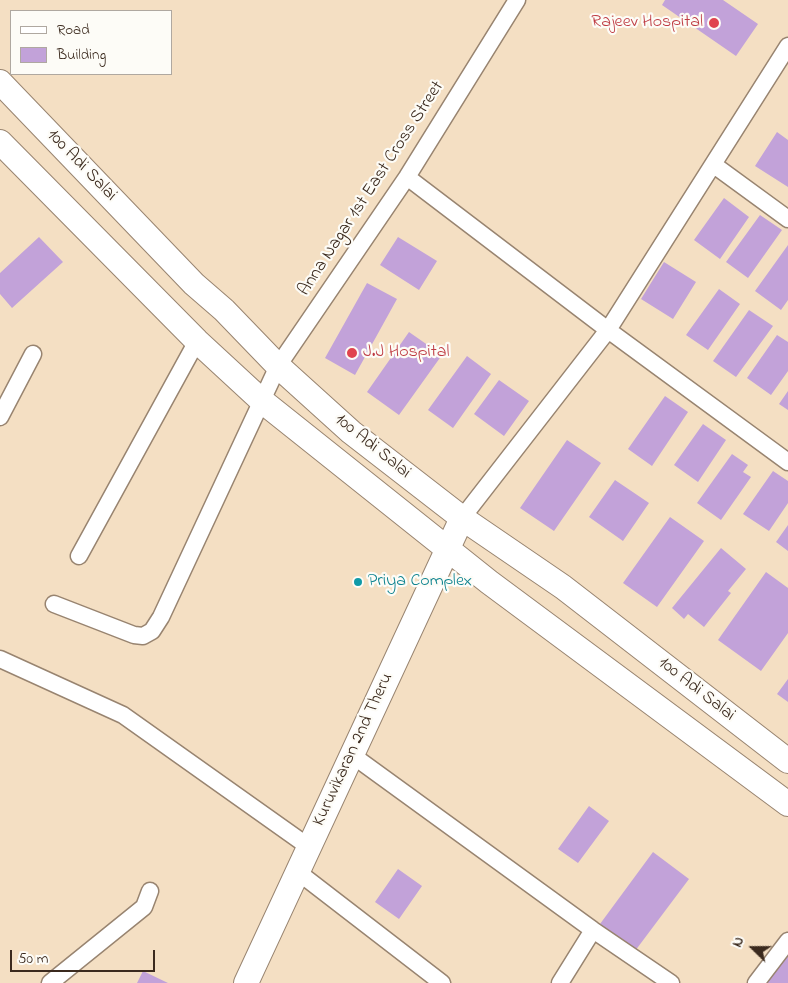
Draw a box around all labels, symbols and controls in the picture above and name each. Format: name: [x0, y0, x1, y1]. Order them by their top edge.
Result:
legend: [10, 10, 172, 75]
place label: Rajeev Hospital: [591, 12, 703, 34]
marker: Rajeev Hospital: [707, 16, 721, 30]
text: Road: [57, 19, 90, 41]
text: Building: [57, 44, 106, 66]
street label: Anna Nagar 1st East Cross Street: [294, 78, 450, 300]
street label: 100 Adi Salai: [41, 125, 121, 207]
place label: J.J Hospital: [363, 342, 450, 364]
marker: J.J Hospital: [345, 346, 359, 360]
street label: 100 Adi Salai: [329, 410, 415, 484]
place label: Priya Complex: [368, 571, 472, 593]
marker: Priya Complex: [352, 576, 364, 588]
street label: 100 Adi Salai: [653, 653, 739, 727]
street label: Kuruvikaran 2nd Theru: [309, 670, 399, 830]
north arrow: [728, 923, 778, 973]
text: N: [727, 934, 750, 951]
scale bar: [12, 940, 158, 972]
text: 50 m: [18, 948, 48, 970]

